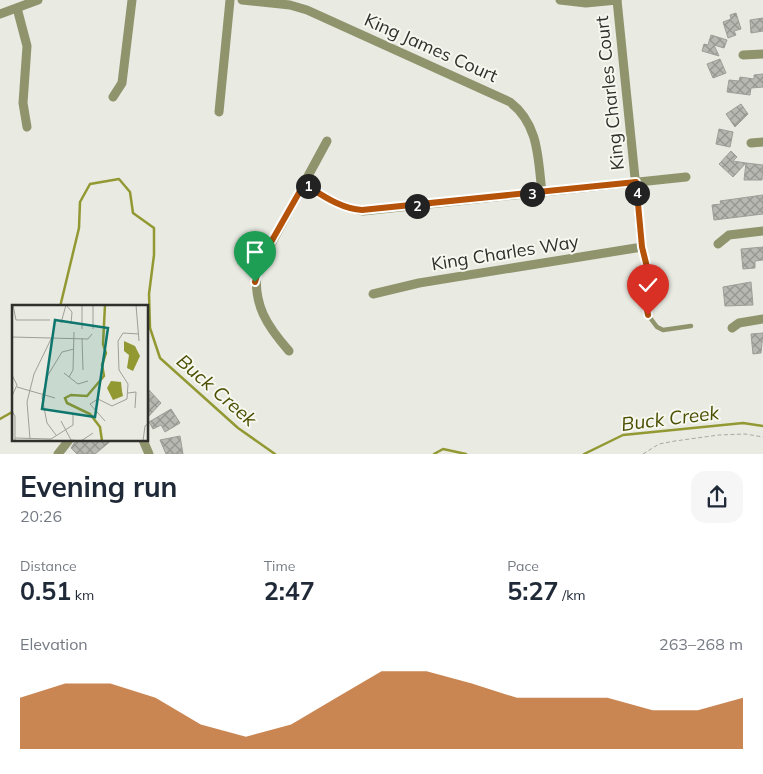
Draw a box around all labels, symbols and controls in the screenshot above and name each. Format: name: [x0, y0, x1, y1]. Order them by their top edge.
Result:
street label: King James Court: [361, 8, 501, 87]
street label: King Charles Court: [590, 15, 629, 172]
pin: 1: [296, 174, 320, 198]
text: 1: [304, 177, 313, 195]
pin: 4: [624, 180, 650, 206]
pin: 3: [520, 182, 544, 206]
text: 4: [633, 184, 642, 202]
text: 3: [528, 185, 537, 203]
pin: 2: [404, 194, 430, 218]
text: 2: [413, 197, 422, 215]
street label: King Charles Way: [430, 229, 581, 276]
pin: [234, 231, 276, 282]
icon: arrive: [241, 238, 269, 266]
pin: [627, 264, 669, 315]
icon: check: [634, 271, 662, 299]
inset map: [12, 305, 149, 442]
water label: Buck Creek: [172, 349, 263, 432]
water label: Buck Creek: [620, 400, 721, 436]
text: Evening run: [20, 469, 177, 504]
button: share: [691, 471, 743, 523]
text: 20:26: [20, 506, 62, 526]
text: Distance: [20, 557, 77, 575]
text: Time: [264, 557, 295, 575]
text: Pace: [507, 557, 539, 575]
text: 0.51: [20, 575, 71, 606]
text: 2:47: [264, 575, 315, 606]
text: 5:27: [507, 575, 559, 606]
text: km: [71, 586, 94, 604]
text: /km: [559, 586, 586, 604]
text: Elevation: [20, 634, 88, 654]
text: 263–268 m: [659, 634, 743, 654]

